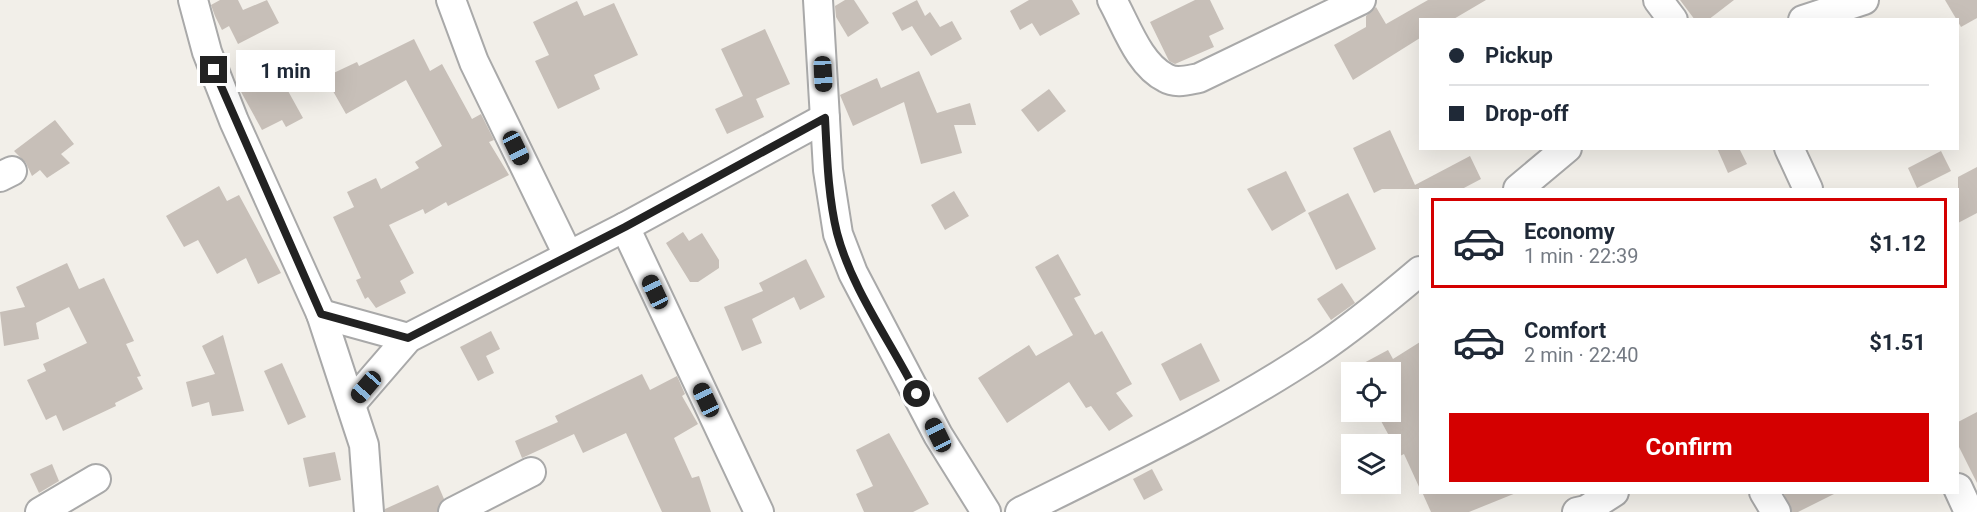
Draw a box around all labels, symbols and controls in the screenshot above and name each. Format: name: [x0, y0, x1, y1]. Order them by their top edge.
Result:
text: Pickup: [1485, 43, 1553, 68]
callout: 1 min: [235, 49, 334, 91]
route end: [200, 56, 227, 83]
car: [813, 56, 833, 92]
text: 1 min: [260, 59, 311, 83]
text: Drop-off: [1485, 101, 1569, 126]
car: [500, 128, 532, 168]
icon: car: [1452, 216, 1506, 270]
text: Economy: [1524, 219, 1615, 244]
text: $1.12: [1869, 231, 1926, 256]
text: 1 min · 22:39: [1524, 244, 1639, 268]
car: [639, 272, 671, 312]
icon: car: [1452, 315, 1506, 369]
text: Comfort: [1524, 318, 1606, 343]
text: $1.51: [1869, 330, 1926, 355]
text: 2 min · 22:40: [1524, 343, 1639, 367]
map controls: [1341, 362, 1401, 494]
button: locate: [1341, 362, 1401, 422]
car: [347, 368, 385, 406]
car: [690, 380, 722, 420]
route start: [903, 380, 930, 407]
button: Confirm: [1449, 413, 1929, 482]
car: [922, 415, 954, 455]
button: layers: [1341, 434, 1401, 494]

